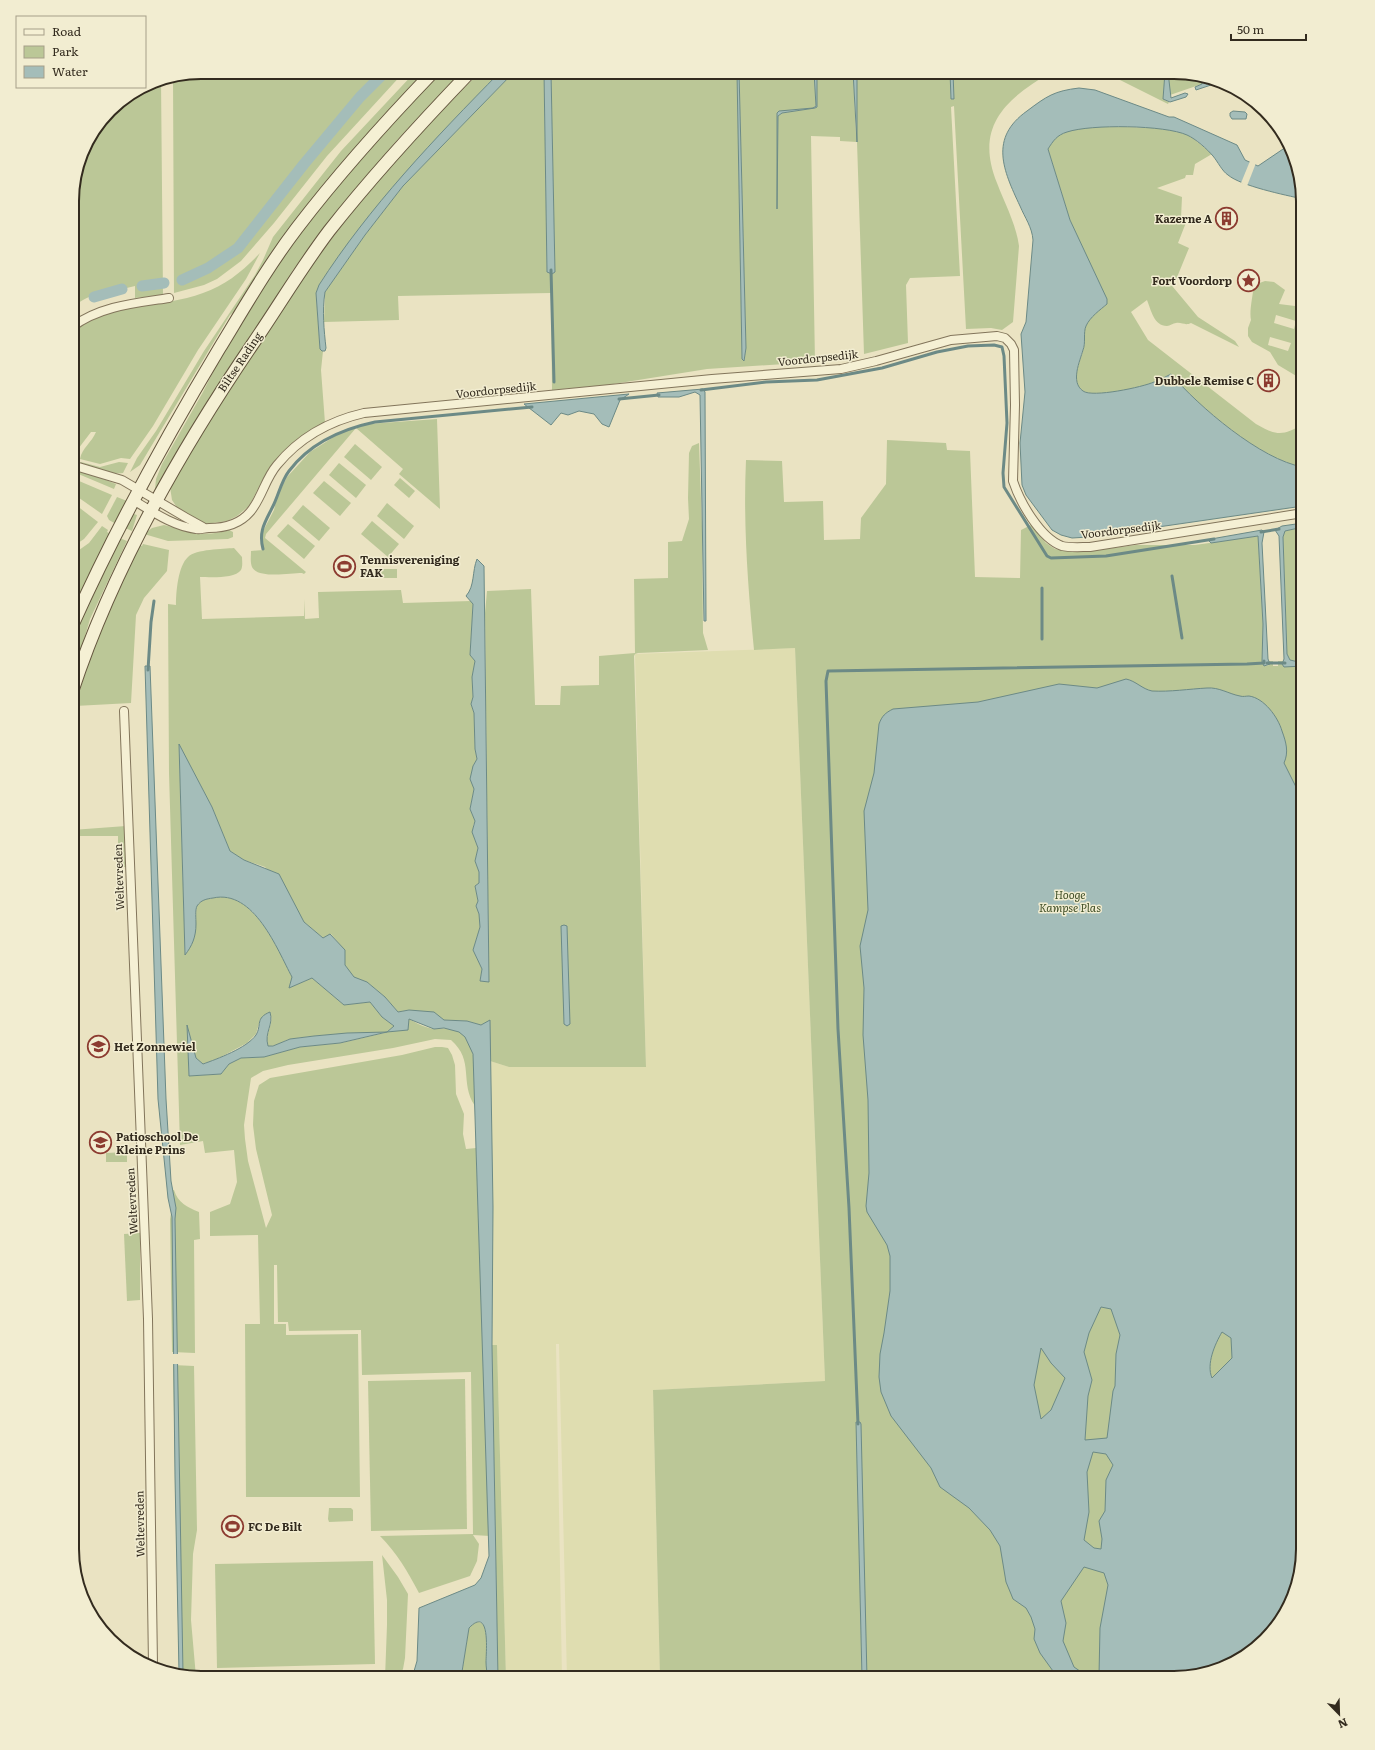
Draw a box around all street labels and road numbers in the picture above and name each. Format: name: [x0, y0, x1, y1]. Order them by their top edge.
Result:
street label: Biltse Rading: [213, 328, 266, 395]
street label: Voordorpsedijk: [777, 345, 859, 369]
street label: Voordorpsedijk: [455, 377, 537, 401]
street label: Voordorpsedijk: [1080, 516, 1162, 542]
street label: Weltevreden: [109, 843, 127, 911]
street label: Weltevreden: [121, 1167, 141, 1235]
street label: Weltevreden: [130, 1490, 148, 1558]

